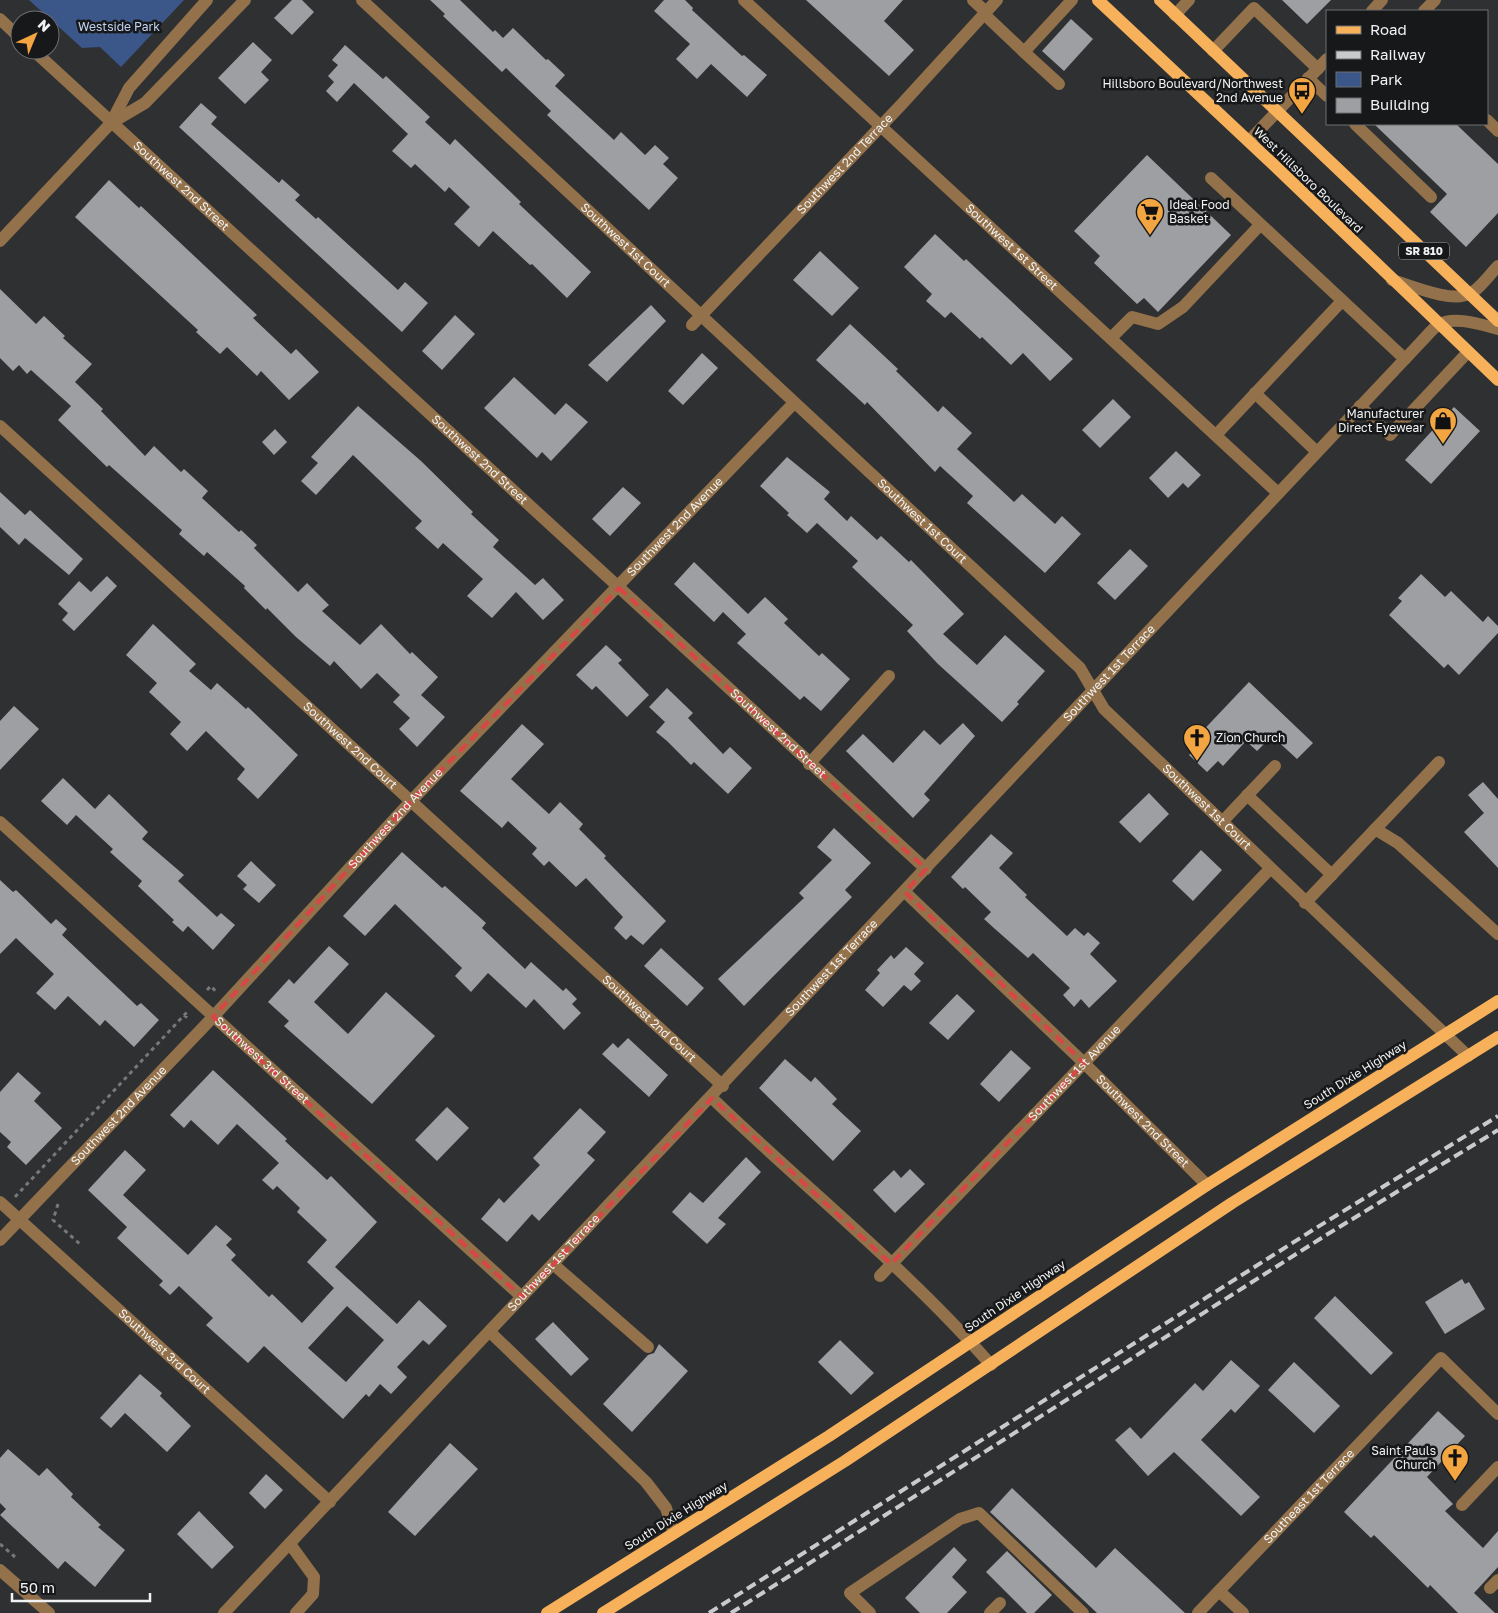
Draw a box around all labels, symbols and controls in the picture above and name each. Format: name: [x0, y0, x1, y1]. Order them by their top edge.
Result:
north arrow: [10, 10, 60, 60]
legend: [1326, 10, 1488, 125]
text: N: [35, 15, 54, 35]
park label: Westside Park: [78, 19, 160, 34]
text: Road: [1370, 20, 1407, 38]
text: Railway: [1370, 45, 1426, 63]
text: Park: [1370, 70, 1403, 88]
place label: Hillsboro Boulevard/Northwest 2nd Avenue: [1102, 76, 1283, 105]
bus stop icon: Hillsboro Boulevard/Northwest 2nd Avenue: [1287, 76, 1317, 115]
text: Building: [1370, 95, 1430, 113]
street label: Southwest 2nd Terrace: [793, 110, 896, 217]
street label: West Hillsboro Boulevard: [1251, 124, 1366, 236]
street label: Southwest 2nd Street: [130, 138, 233, 234]
supermarket icon: Ideal Food Basket: [1135, 197, 1165, 236]
place label: Ideal Food Basket: [1169, 197, 1230, 226]
street label: Southwest 1st Court: [578, 199, 674, 290]
street label: Southwest 1st Street: [962, 200, 1061, 293]
road number: SR 810: [1399, 242, 1449, 260]
place label: Manufacturer Direct Eyewear: [1338, 406, 1424, 435]
shop icon: Manufacturer Direct Eyewear: [1428, 406, 1458, 445]
street label: Southwest 2nd Street: [429, 411, 531, 507]
street label: Southwest 2nd Avenue: [623, 474, 726, 579]
street label: Southwest 1st Court: [874, 475, 971, 566]
street label: Southwest 1st Terrace: [1059, 621, 1158, 725]
street label: Southwest 2nd Street: [727, 685, 830, 781]
street label: Southwest 2nd Court: [300, 698, 401, 792]
church icon: Zion Church: [1182, 723, 1212, 762]
place label: Zion Church: [1216, 730, 1285, 745]
street label: Southwest 1st Court: [1159, 761, 1255, 853]
street label: Southwest 2nd Avenue: [345, 765, 446, 872]
street label: Southwest 1st Terrace: [782, 916, 880, 1019]
street label: Southwest 2nd Court: [599, 972, 700, 1065]
street label: Southwest 3rd Street: [212, 1013, 313, 1107]
street label: Southwest 1st Avenue: [1025, 1022, 1124, 1124]
street label: South Dixie Highway: [1301, 1037, 1409, 1112]
street label: Southwest 2nd Avenue: [67, 1062, 170, 1168]
street label: Southwest 2nd Street: [1093, 1071, 1193, 1170]
street label: Southwest 1st Terrace: [504, 1211, 603, 1314]
street label: South Dixie Highway: [961, 1256, 1068, 1335]
street label: Southwest 3rd Court: [115, 1305, 214, 1397]
place label: Saint Pauls Church: [1371, 1443, 1436, 1472]
church icon: Saint Pauls Church: [1440, 1443, 1470, 1482]
street label: Southeast 1st Terrace: [1260, 1446, 1357, 1547]
street label: South Dixie Highway: [622, 1478, 730, 1553]
scale bar: [12, 1570, 150, 1602]
text: 50 m: [20, 1578, 55, 1596]

